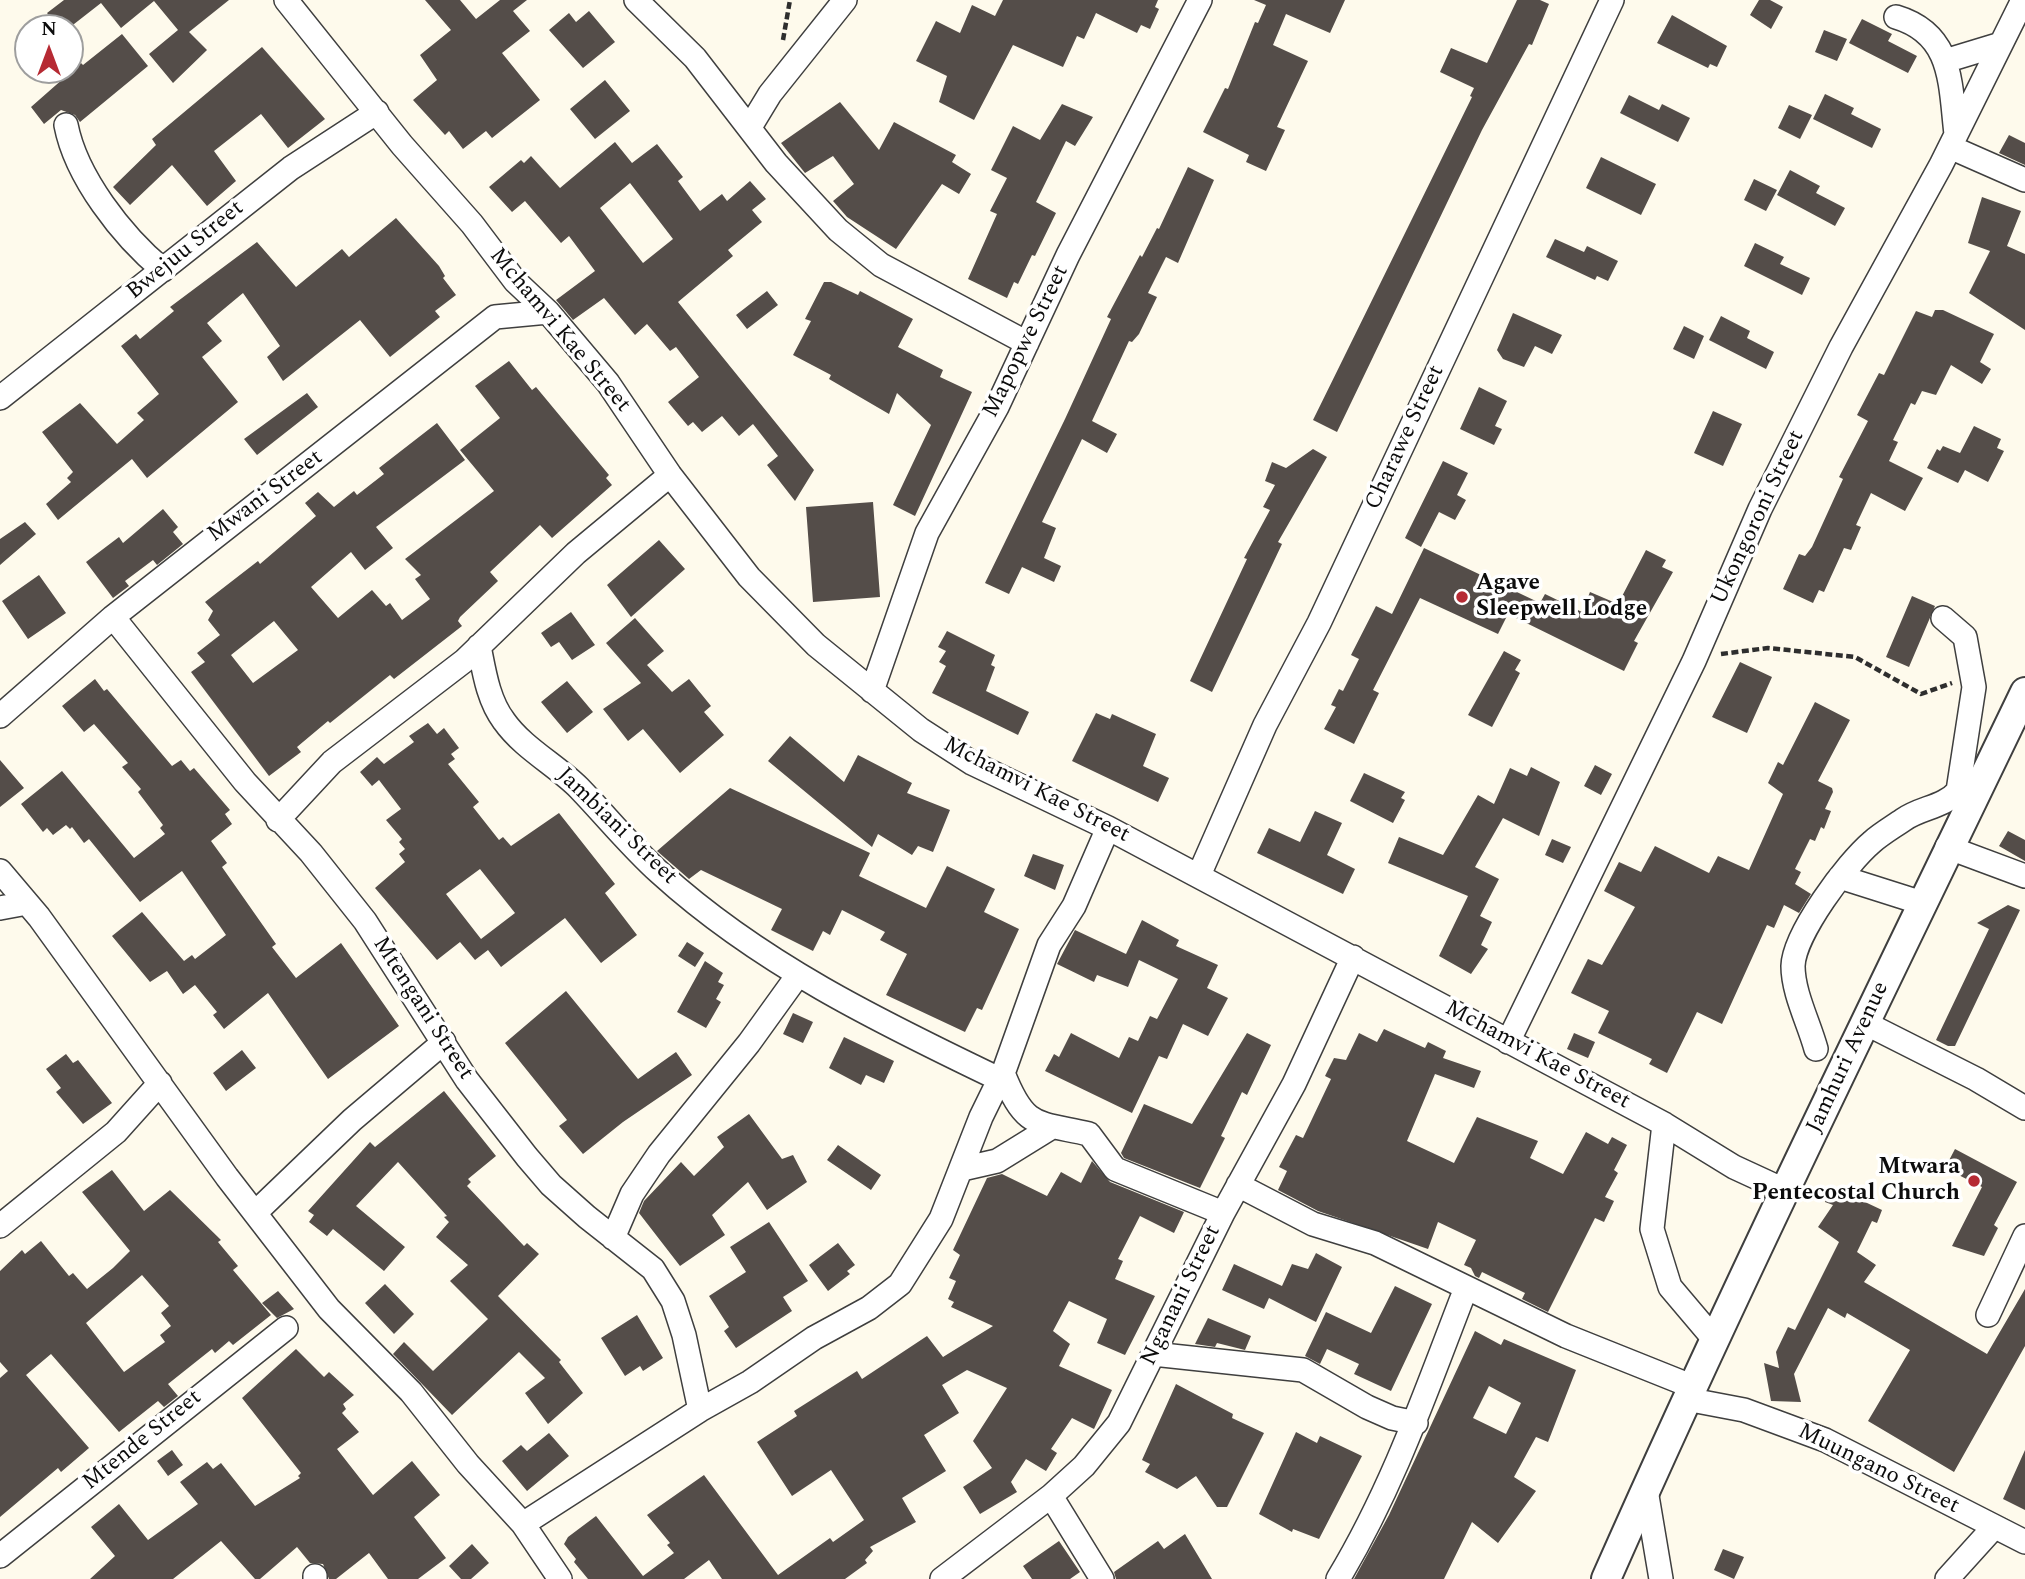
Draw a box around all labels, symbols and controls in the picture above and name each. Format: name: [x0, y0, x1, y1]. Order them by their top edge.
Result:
north arrow: [14, 14, 84, 84]
text: N: [41, 15, 57, 44]
street label: Bwejuu Street: [122, 195, 250, 307]
street label: Mchamvi Kae Street: [482, 243, 636, 419]
street label: Mapopwe Street: [978, 261, 1076, 423]
street label: Charawe Street: [1360, 361, 1452, 515]
street label: Ukongoroni Street: [1706, 426, 1812, 610]
street label: Mwani Street: [203, 445, 329, 549]
place label: Agave Sleepwell Lodge: [1476, 570, 1647, 624]
marker: Agave Sleepwell Lodge: [1454, 589, 1470, 605]
street label: Mchamvi Kae Street: [938, 732, 1134, 850]
street label: Jambiani Street: [550, 763, 682, 891]
street label: Mtengani Street: [366, 932, 478, 1086]
street label: Jamhuri Avenue: [1802, 978, 1896, 1138]
street label: Mchamvi Kae Street: [1440, 996, 1634, 1116]
place label: Mtwara Pentecostal Church: [1752, 1154, 1960, 1208]
marker: Mtwara Pentecostal Church: [1966, 1173, 1982, 1189]
street label: Nganani Street: [1136, 1221, 1228, 1371]
street label: Mtende Street: [78, 1385, 208, 1497]
street label: Muungano Street: [1793, 1419, 1963, 1521]

